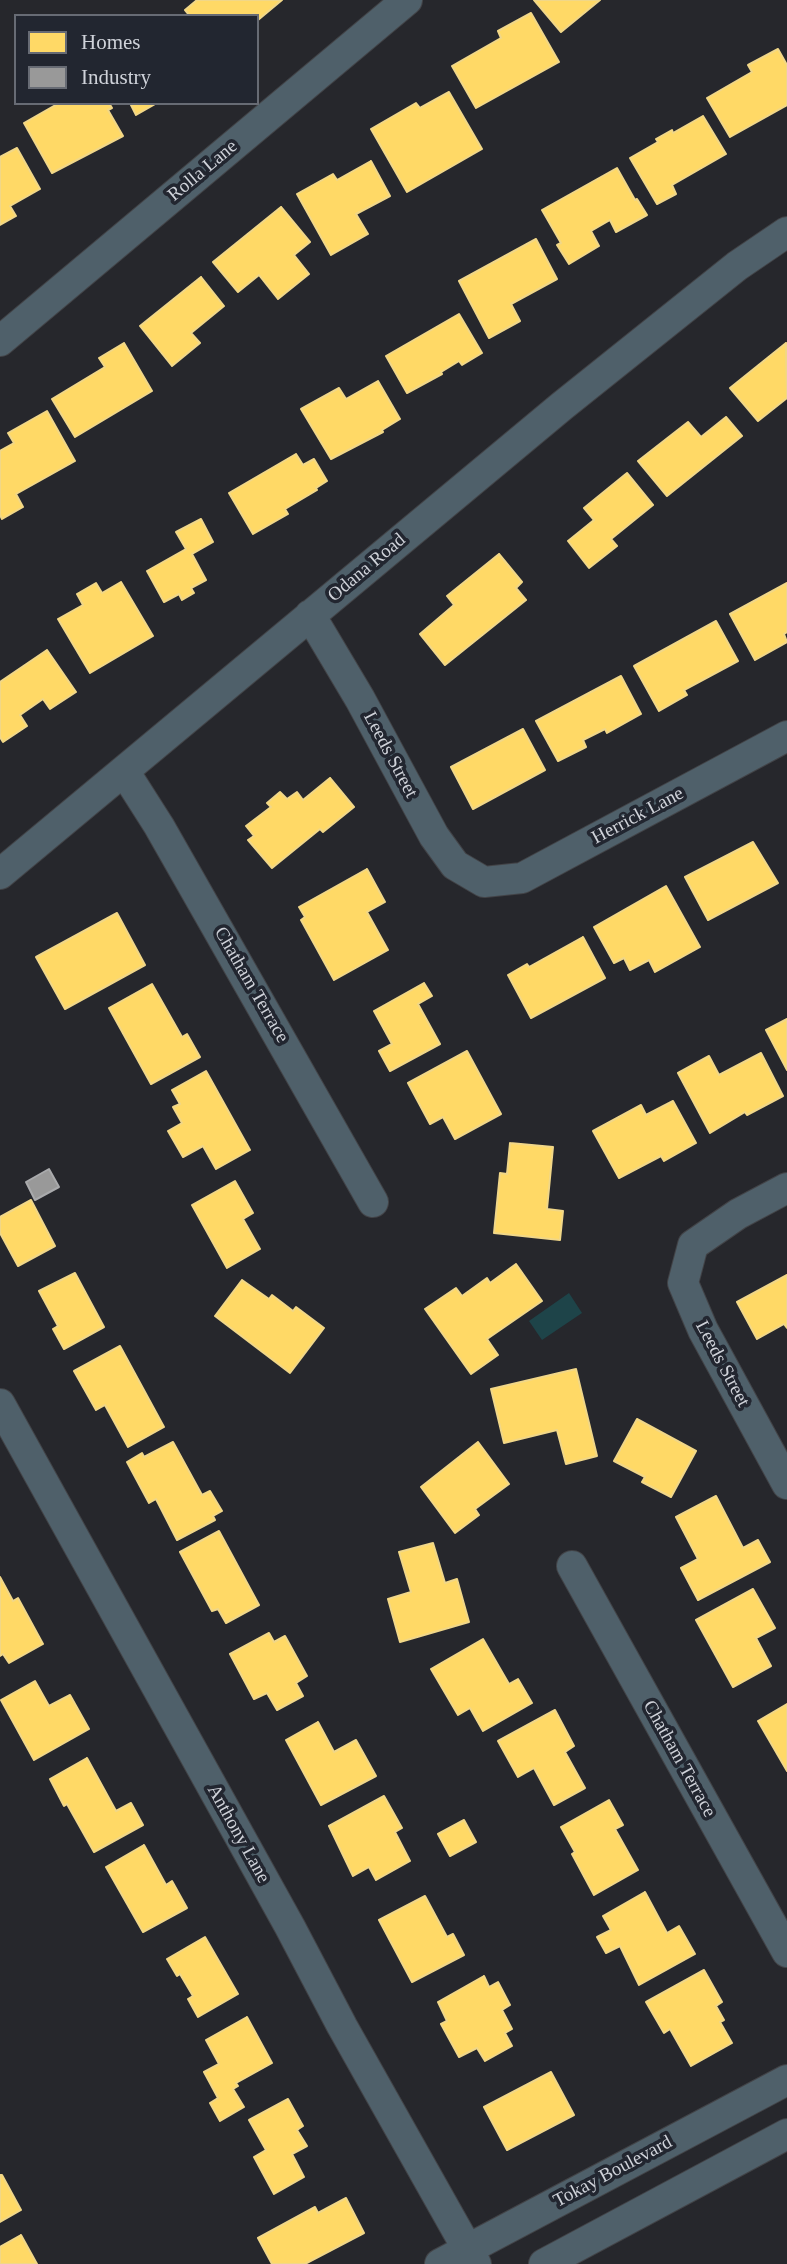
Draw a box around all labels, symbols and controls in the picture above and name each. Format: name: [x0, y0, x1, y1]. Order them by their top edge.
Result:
legend: [14, 14, 259, 105]
text: Homes: [81, 30, 141, 54]
text: Industry: [81, 65, 151, 89]
street label: Rolla Lane: [164, 135, 242, 207]
street label: Odana Road: [323, 529, 411, 607]
street label: Leeds Street: [358, 708, 422, 802]
street label: Herrick Lane: [588, 782, 688, 850]
street label: Chatham Terrace: [209, 923, 293, 1047]
street label: Leeds Street: [690, 1317, 754, 1411]
street label: Chatham Terrace: [638, 1697, 720, 1821]
street label: Anthony Lane: [202, 1781, 274, 1887]
street label: Tokay Boulevard: [550, 2131, 676, 2213]

